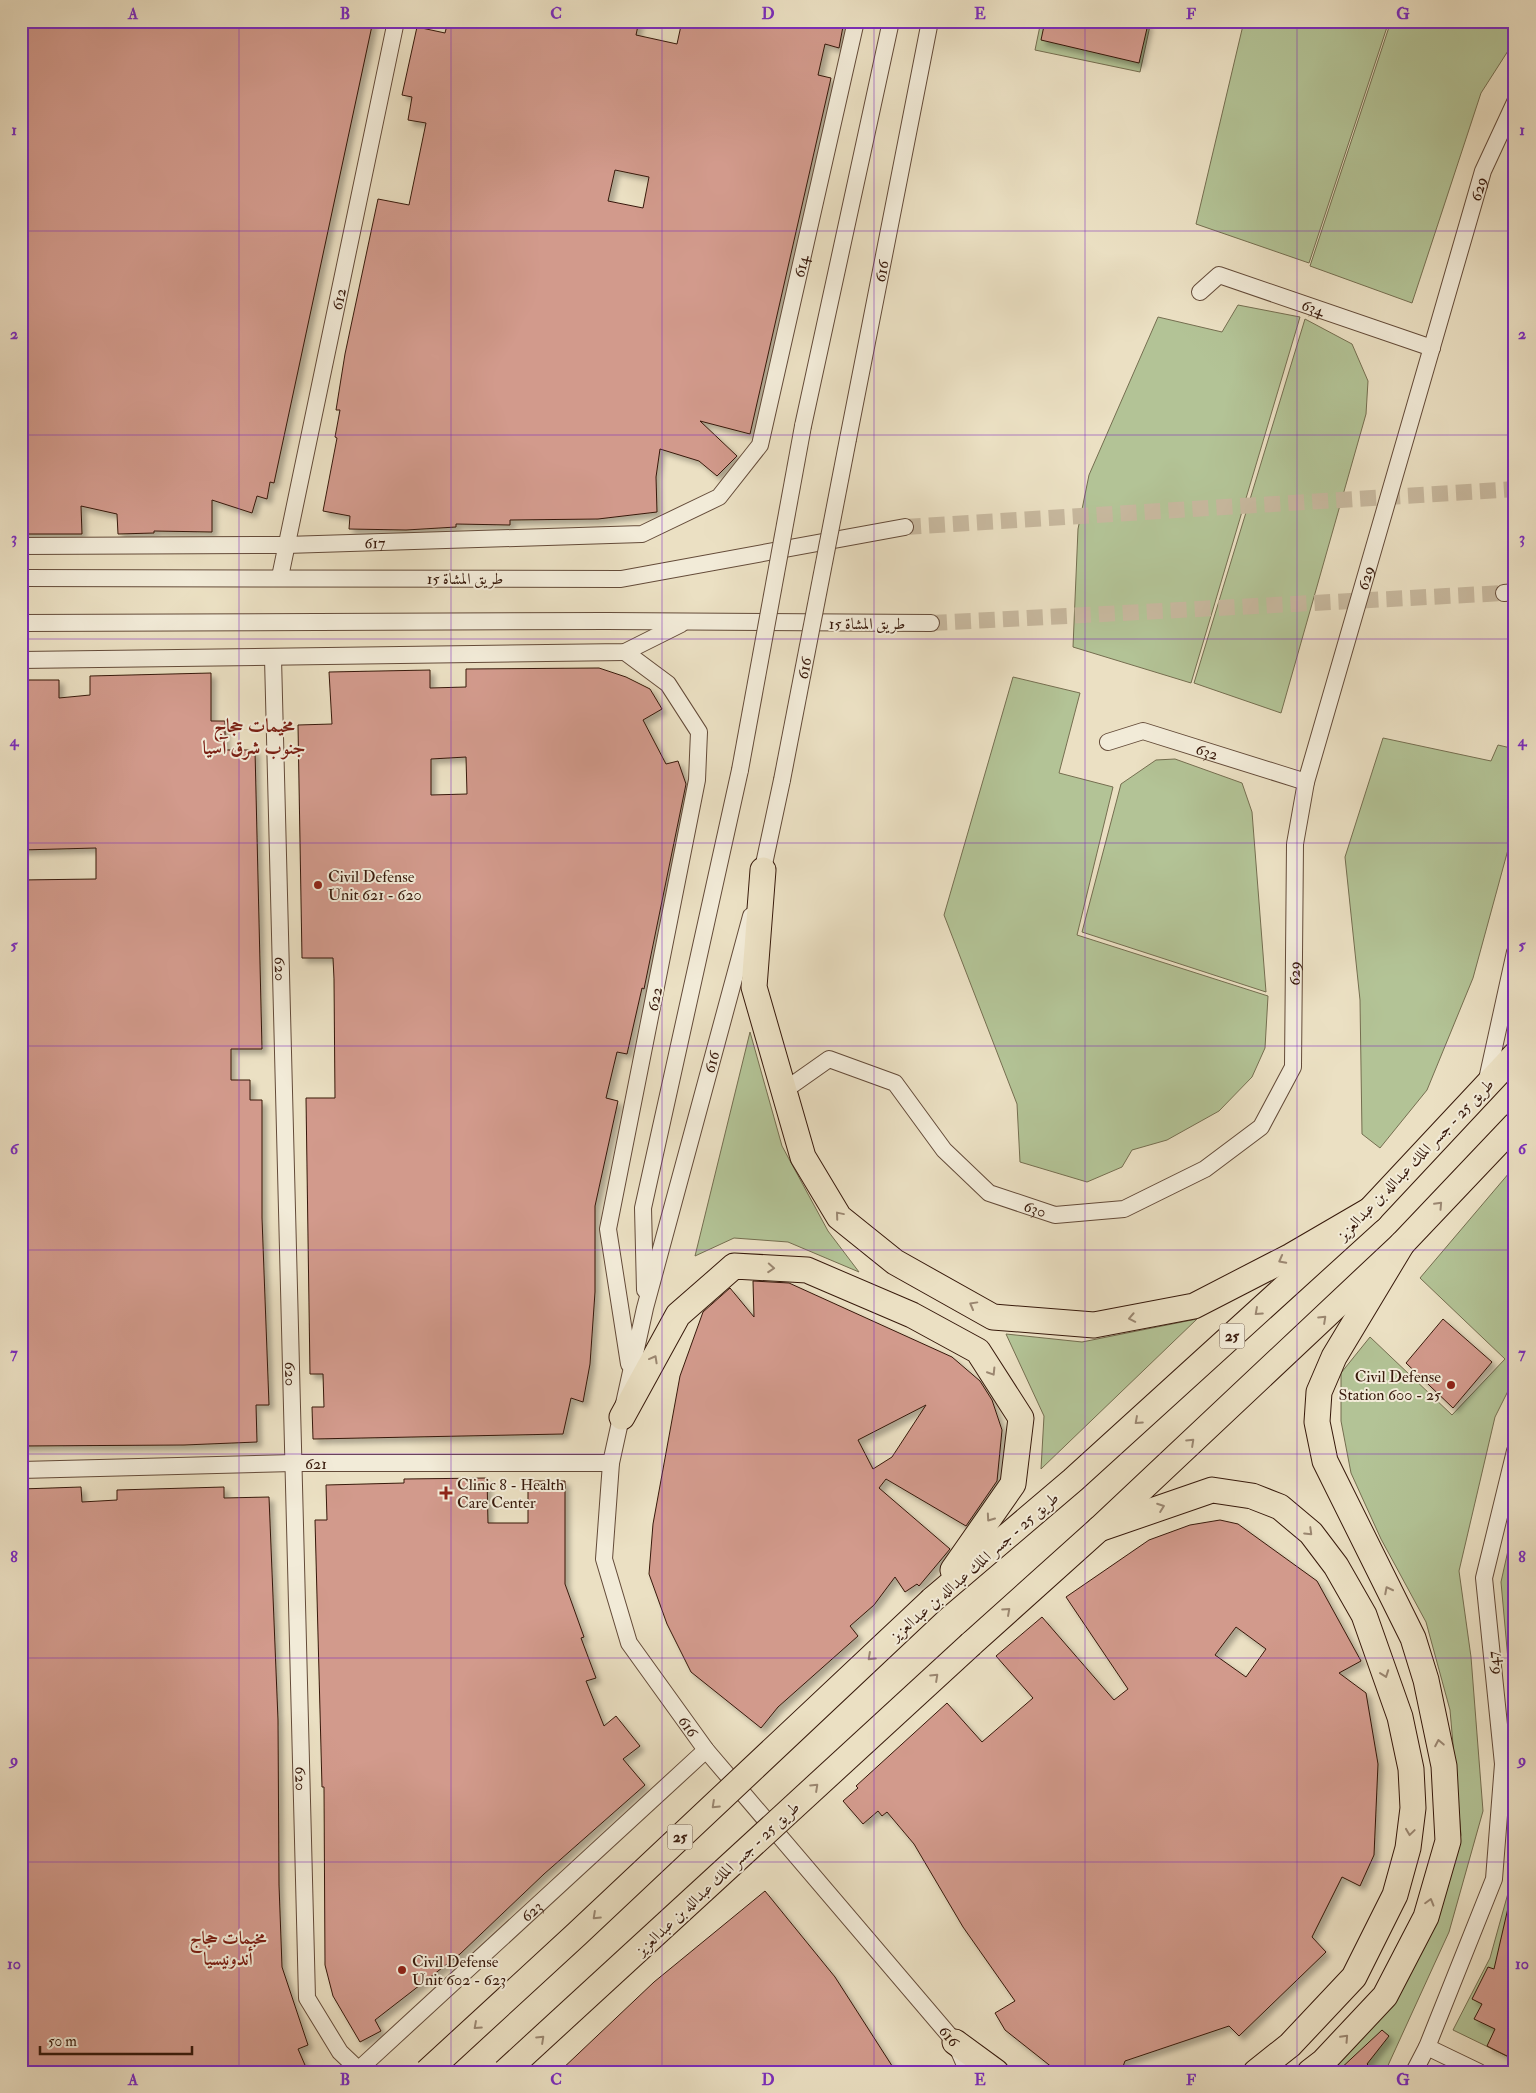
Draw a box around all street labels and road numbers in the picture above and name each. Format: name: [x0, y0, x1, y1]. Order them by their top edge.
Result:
street label: 629: [1466, 175, 1492, 204]
street label: 614: [789, 252, 814, 280]
street label: 616: [870, 258, 894, 284]
street label: 612: [327, 286, 351, 312]
street label: 634: [1299, 295, 1328, 322]
street label: 617: [364, 533, 386, 554]
street label: 629: [1353, 564, 1379, 593]
street label: طريق المشاة 15: [427, 569, 503, 589]
street label: طريق المشاة 15: [829, 614, 905, 634]
street label: 616: [793, 655, 817, 681]
street label: 632: [1193, 739, 1221, 765]
street label: 620: [270, 956, 290, 981]
street label: 629: [1285, 961, 1305, 986]
street label: 622: [643, 985, 667, 1013]
street label: 616: [699, 1048, 725, 1075]
street label: طريق 25 - جسر الملك عبدالله بن عبدالعزيز: [1332, 1075, 1498, 1246]
street label: 630: [1021, 1196, 1049, 1222]
road number: 25: [1220, 1324, 1244, 1348]
street label: 620: [280, 1361, 300, 1386]
street label: 621: [305, 1454, 327, 1474]
street label: طريق 25 - جسر الملك عبدالله بن عبدالعزيز: [885, 1488, 1063, 1647]
street label: 647: [1483, 1649, 1505, 1676]
street label: 616: [674, 1712, 703, 1742]
street label: 620: [290, 1766, 311, 1791]
street label: طريق 25 - جسر الملك عبدالله بن عبدالعزيز: [630, 1797, 804, 1962]
road number: 25: [668, 1824, 692, 1850]
street label: 623: [517, 1897, 547, 1927]
street label: 616: [934, 2022, 964, 2052]

